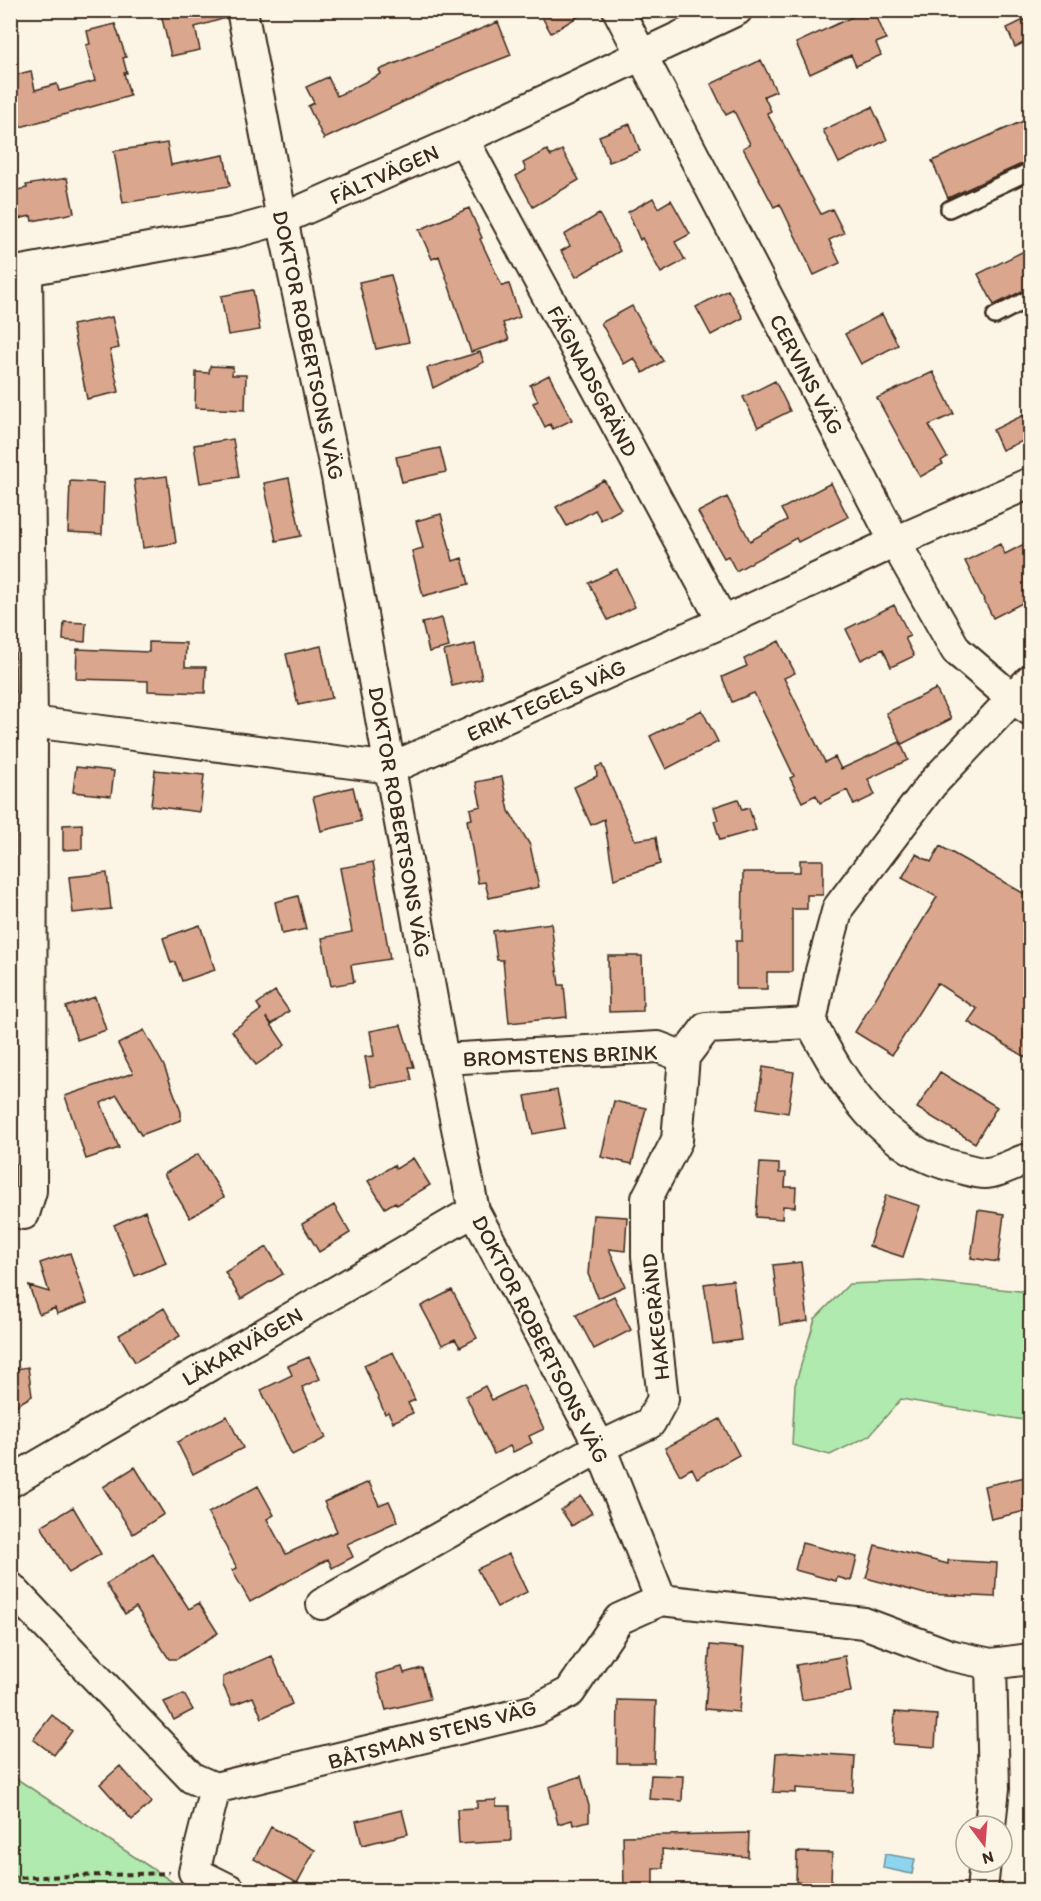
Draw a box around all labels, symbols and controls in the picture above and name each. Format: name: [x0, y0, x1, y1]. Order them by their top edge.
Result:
street label: FÄLTVÄGEN: [325, 138, 443, 211]
street label: DOKTOR ROBERTSONS VÄG: [267, 208, 350, 482]
street label: FÄGNADSGRÄND: [541, 301, 644, 462]
street label: CERVINS VÄG: [763, 309, 850, 439]
street label: ERIK TEGELS VÄG: [462, 653, 630, 748]
street label: DOKTOR ROBERTSONS VÄG: [362, 684, 437, 960]
street label: BROMSTENS BRINK: [462, 1039, 658, 1072]
street label: DOKTOR ROBERTSONS VÄG: [466, 1211, 615, 1468]
street label: HAKEGRÄND: [635, 1252, 676, 1382]
street label: LÄKARVÄGEN: [177, 1301, 308, 1392]
street label: BÅTSMAN STENS VÄG: [325, 1694, 539, 1775]
north arrow: [954, 1814, 1014, 1874]
text: N: [980, 1847, 996, 1869]

